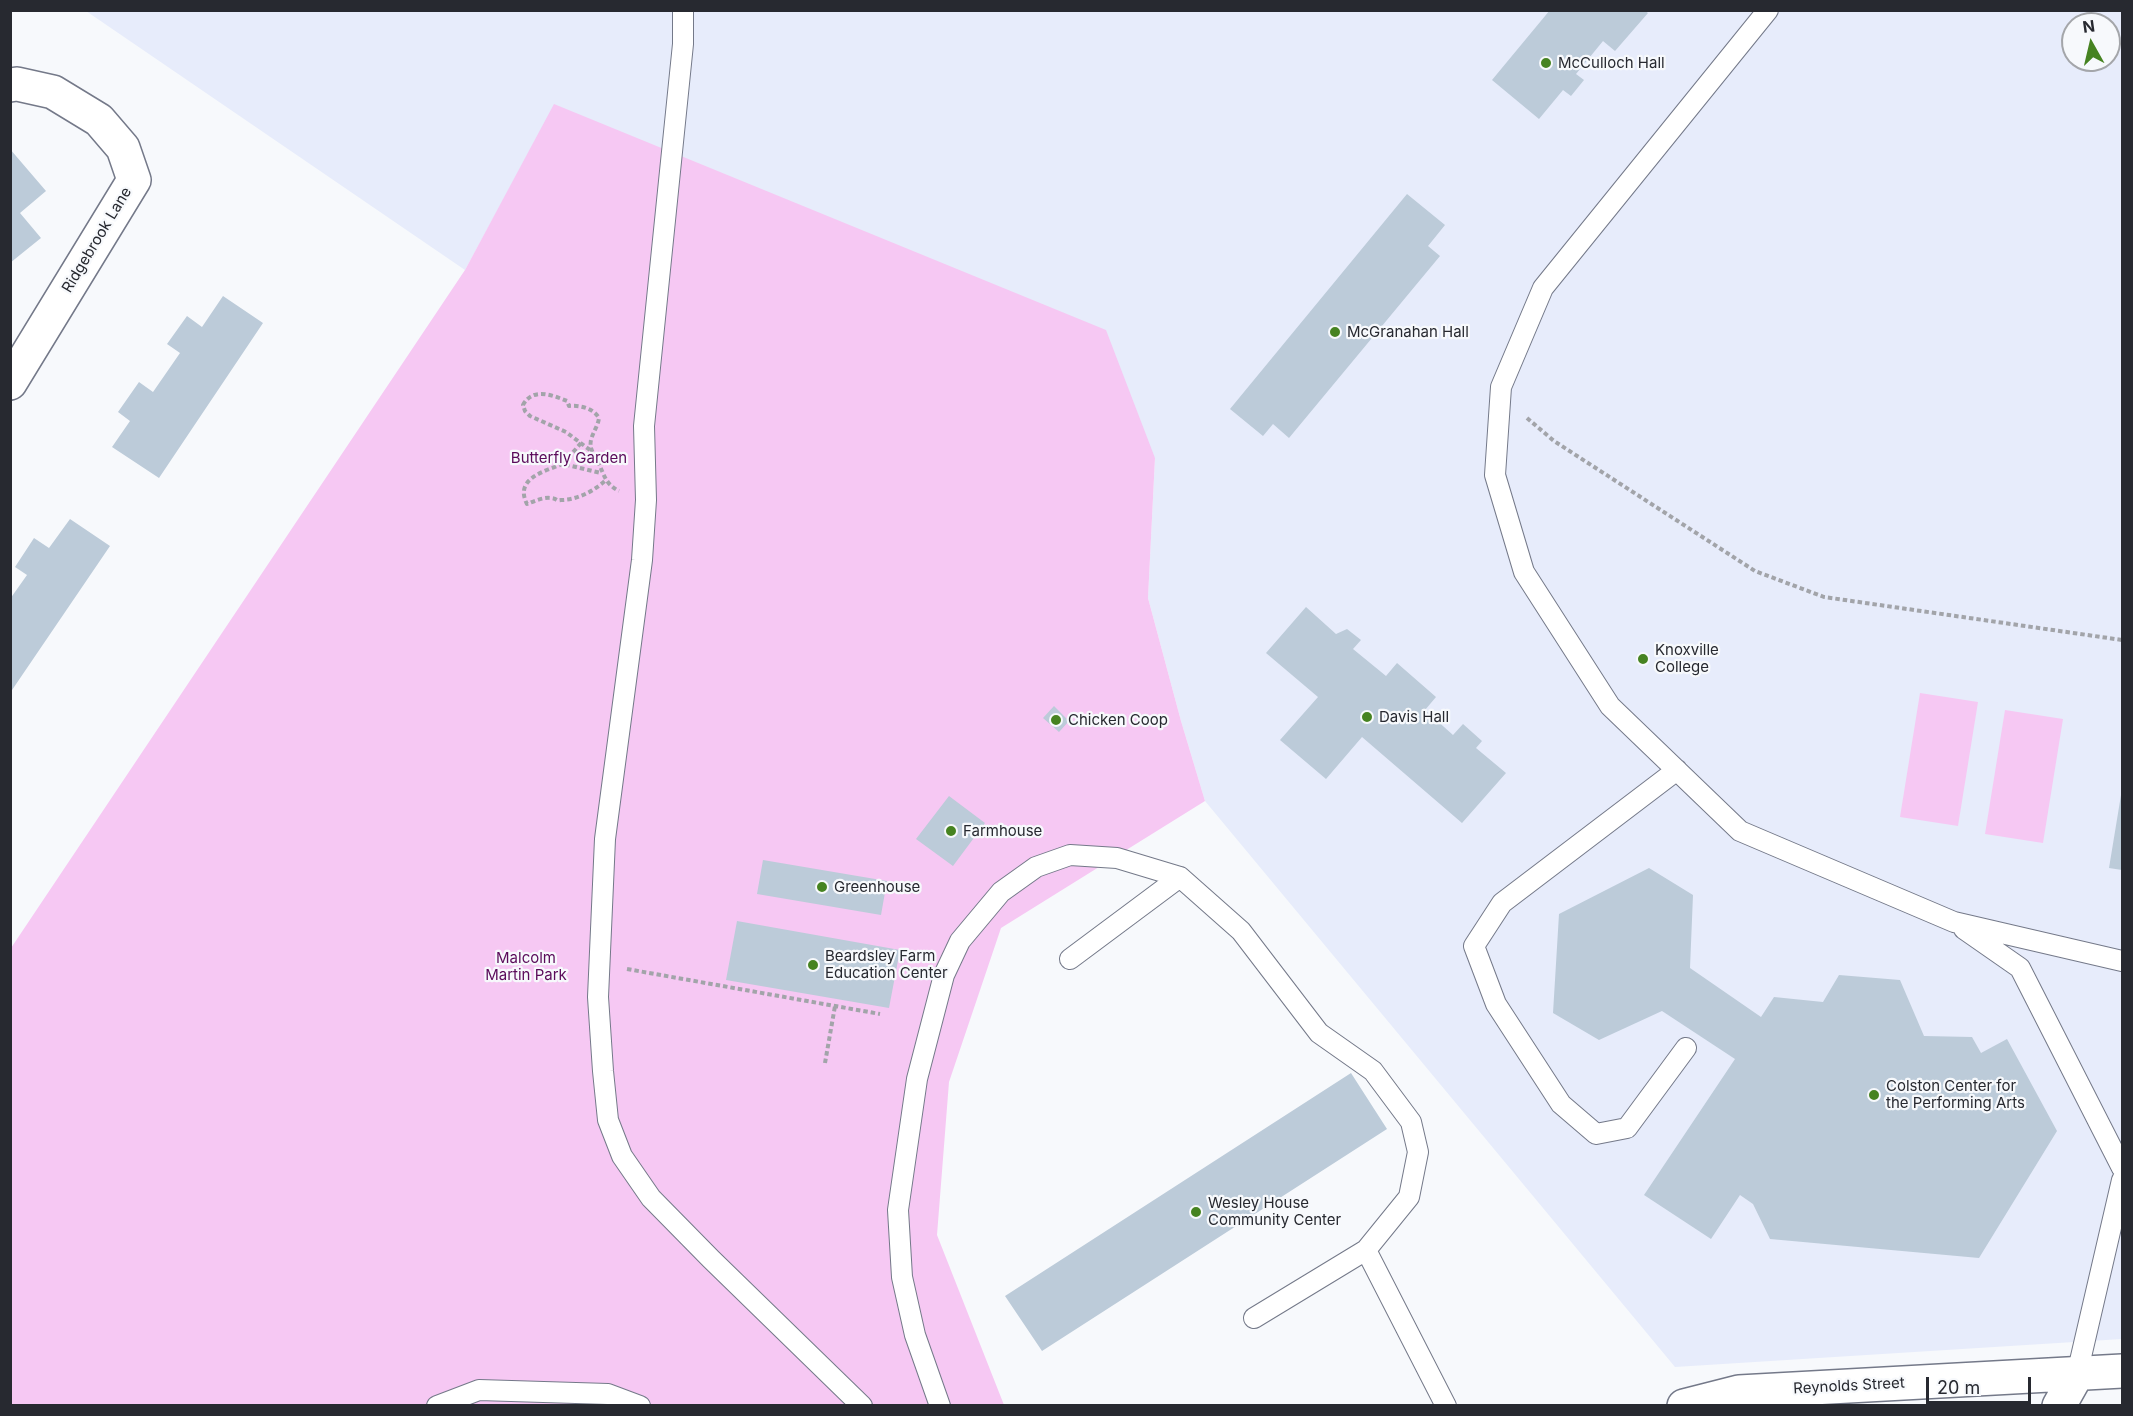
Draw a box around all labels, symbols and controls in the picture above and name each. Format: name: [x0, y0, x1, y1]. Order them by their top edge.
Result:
north arrow: [2061, 12, 2121, 72]
text: N: [2081, 15, 2096, 37]
place label: McCulloch Hall: [1558, 54, 1665, 72]
marker: McCulloch Hall: [1539, 56, 1553, 70]
street label: Ridgebrook Lane: [58, 184, 136, 296]
place label: McGranahan Hall: [1347, 323, 1469, 341]
marker: McGranahan Hall: [1328, 325, 1342, 339]
park label: Butterfly Garden: [511, 449, 627, 467]
place label: Knoxville College: [1655, 641, 1719, 676]
marker: Knoxville College: [1636, 652, 1650, 666]
place label: Davis Hall: [1379, 708, 1449, 726]
marker: Davis Hall: [1360, 710, 1374, 724]
place label: Chicken Coop: [1068, 711, 1168, 729]
marker: Chicken Coop: [1049, 713, 1063, 727]
place label: Farmhouse: [963, 822, 1042, 840]
marker: Farmhouse: [944, 824, 958, 838]
place label: Greenhouse: [834, 878, 920, 896]
marker: Greenhouse: [815, 880, 829, 894]
place label: Beardsley Farm Education Center: [825, 947, 948, 982]
park label: Malcolm Martin Park: [485, 949, 567, 984]
marker: Beardsley Farm Education Center: [806, 958, 820, 972]
place label: Colston Center for the Performing Arts: [1886, 1077, 2025, 1112]
marker: Colston Center for the Performing Arts: [1867, 1088, 1881, 1102]
place label: Wesley House Community Center: [1208, 1194, 1341, 1229]
marker: Wesley House Community Center: [1189, 1205, 1203, 1219]
scale bar: [1929, 1365, 2034, 1403]
street label: Reynolds Street: [1793, 1374, 1905, 1398]
text: 20 m: [1937, 1377, 1980, 1398]

